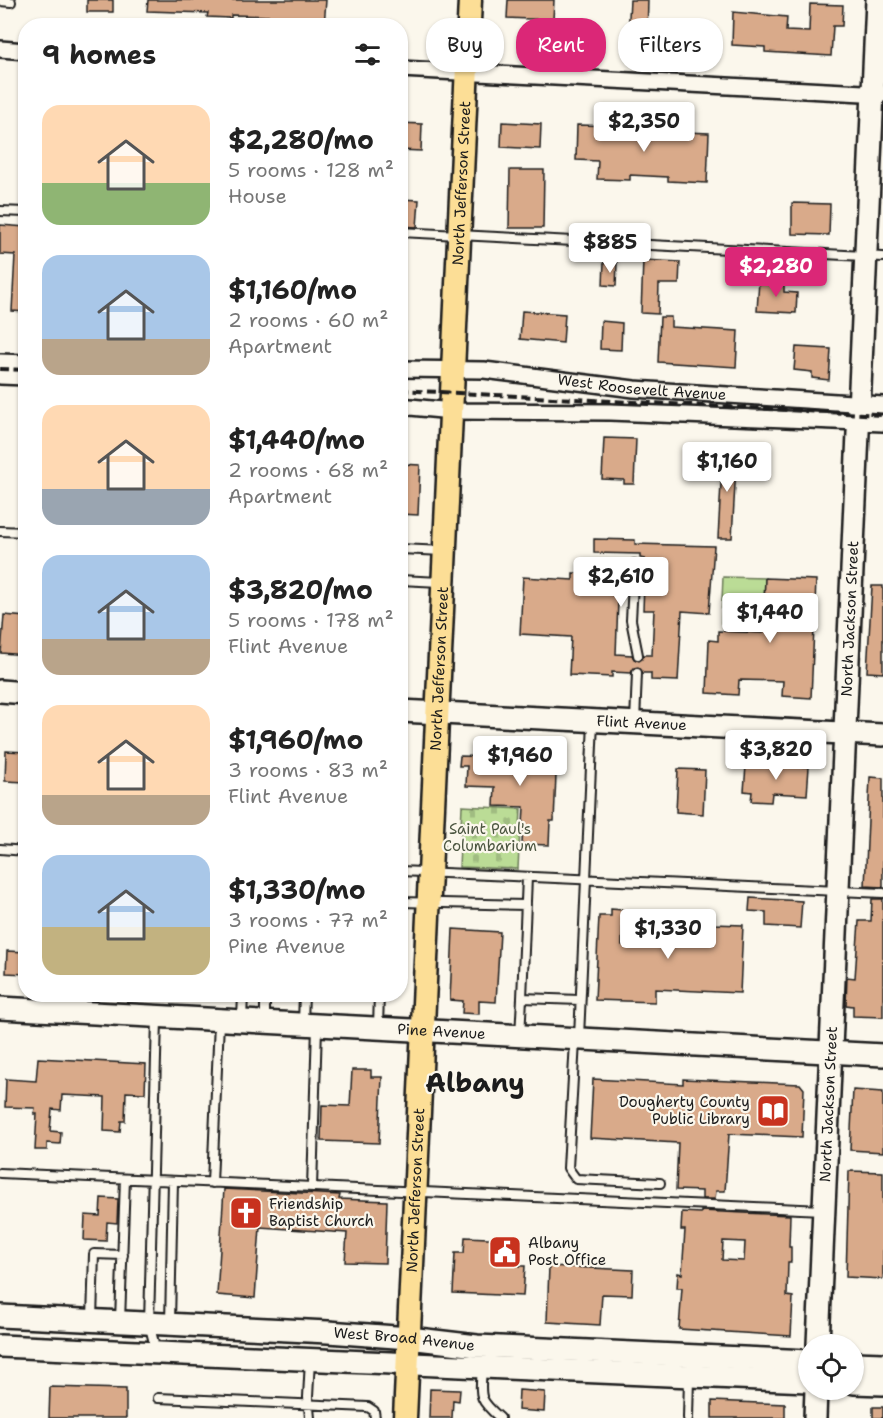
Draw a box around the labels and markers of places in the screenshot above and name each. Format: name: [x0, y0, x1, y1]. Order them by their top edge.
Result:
pin: $2,350: [595, 102, 693, 153]
pin: $885: [574, 223, 646, 274]
pin: $2,280: [727, 247, 825, 298]
pin: $1,160: [678, 442, 776, 493]
pin: $2,610: [572, 557, 670, 608]
pin: $1,440: [721, 593, 819, 644]
pin: $3,820: [727, 730, 825, 781]
pin: $1,960: [471, 736, 569, 787]
pin: $1,330: [619, 909, 717, 960]
place label: Dougherty County Public Library: [619, 1092, 750, 1129]
library icon: Dougherty County Public Library: [755, 1093, 791, 1129]
place label: Friendship Baptist Church: [269, 1194, 374, 1231]
church icon: Friendship Baptist Church: [228, 1195, 264, 1231]
place label: Albany Post Office: [528, 1233, 606, 1270]
public building icon: Albany Post Office: [487, 1234, 523, 1270]

